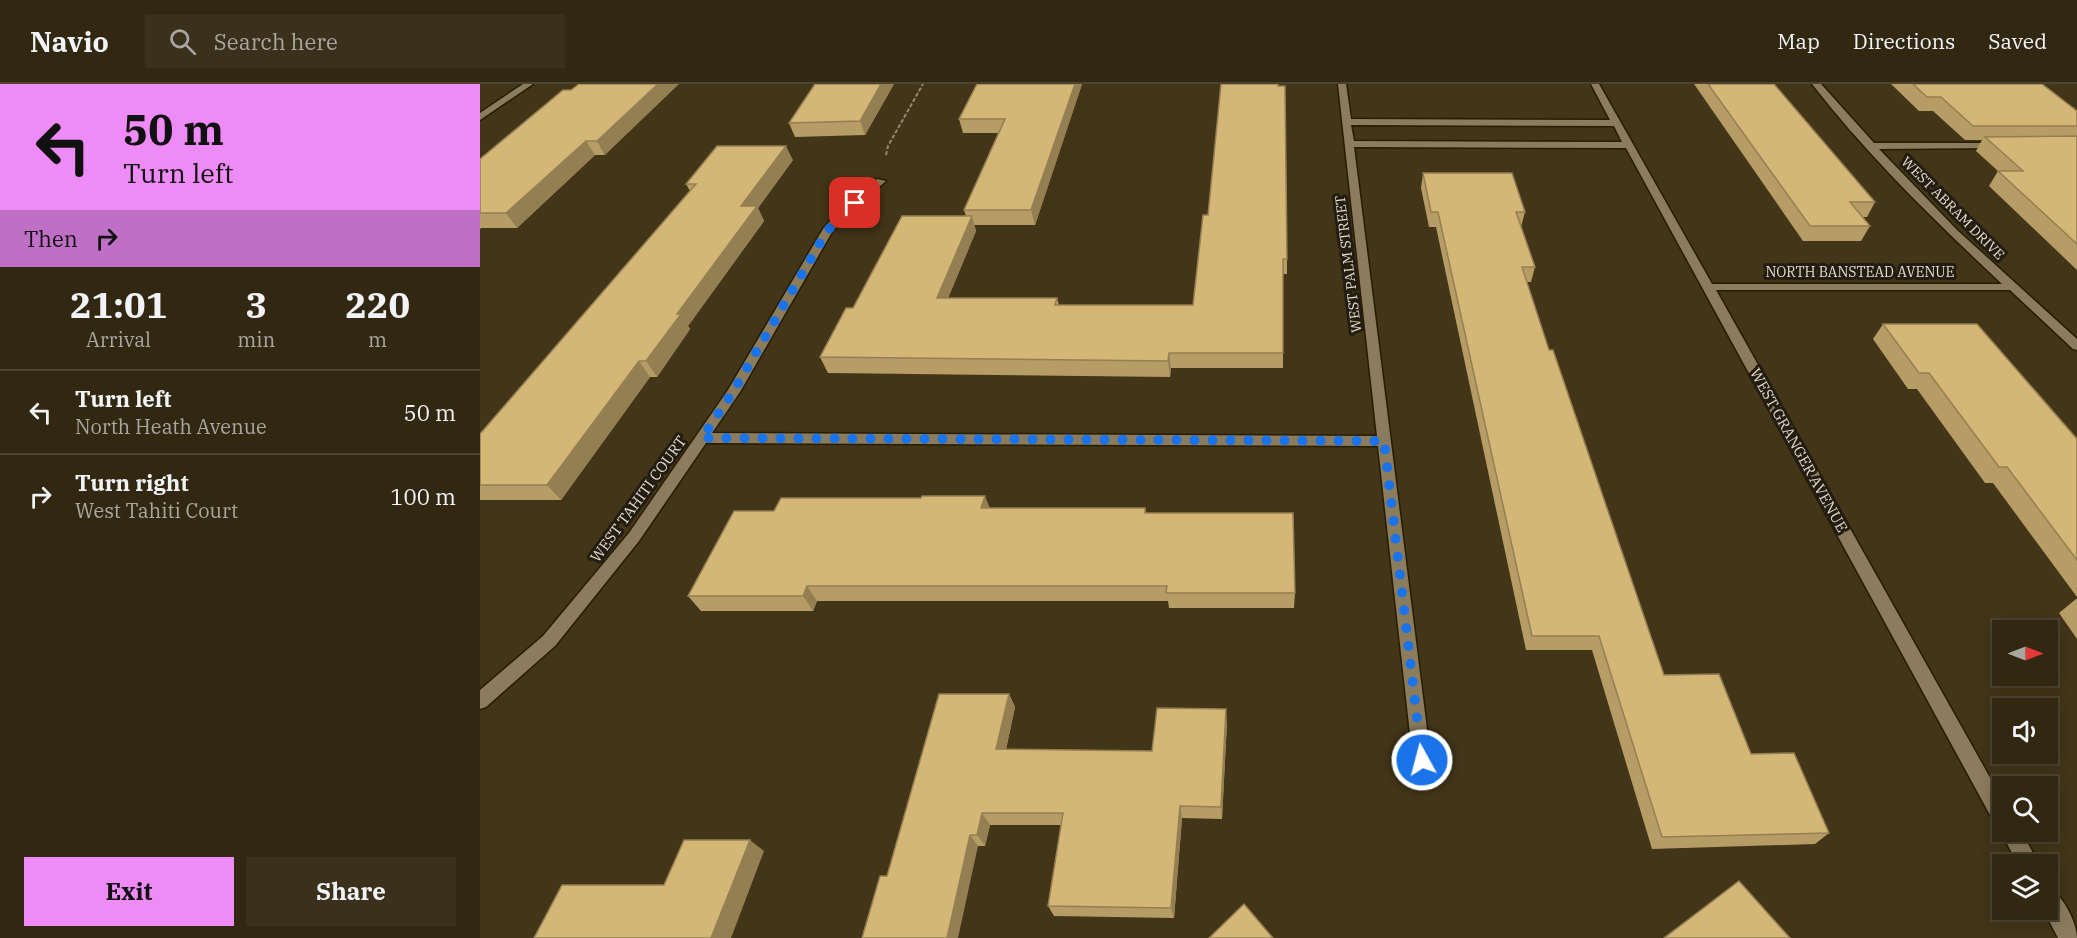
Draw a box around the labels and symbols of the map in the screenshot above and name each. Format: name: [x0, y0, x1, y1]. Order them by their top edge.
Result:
street label: WEST ABRAM DRIVE: [1898, 153, 2009, 264]
pin: [829, 177, 880, 228]
street label: WEST PALM STREET: [1331, 194, 1365, 334]
street label: NORTH BANSTEAD AVENUE: [1765, 263, 1955, 281]
street label: WEST GRANGER AVENUE: [1746, 365, 1852, 535]
street label: WEST TAHITI COURT: [586, 432, 690, 566]
north arrow: [1992, 620, 2058, 686]
position arrow: [1390, 728, 1454, 792]

